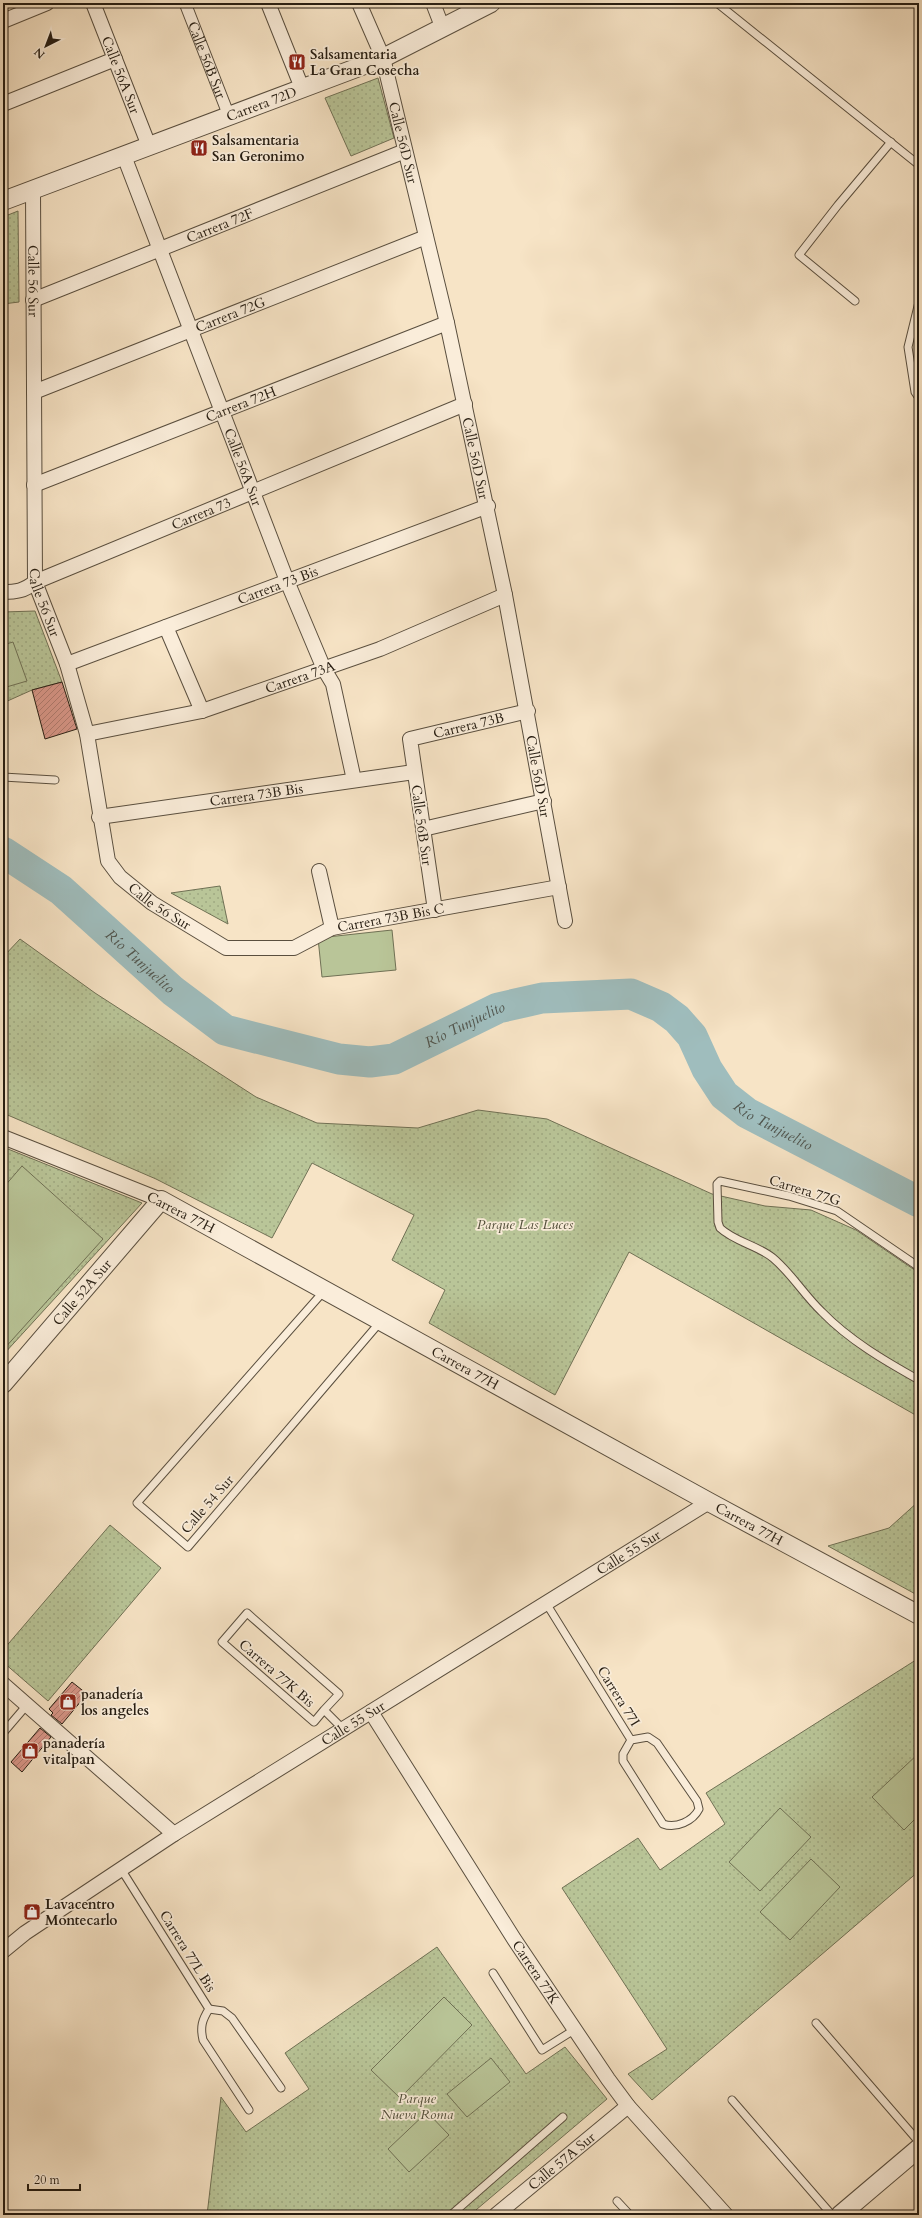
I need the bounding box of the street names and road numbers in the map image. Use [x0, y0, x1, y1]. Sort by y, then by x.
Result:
street label: Calle 56B Sur [183, 19, 231, 102]
street label: Calle 56A Sur [97, 33, 145, 117]
street label: Carrera 72D [224, 82, 299, 126]
street label: Calle 56D Sur [384, 100, 422, 186]
street label: Carrera 72F [183, 204, 256, 248]
street label: Calle 56 Sur [23, 245, 43, 318]
street label: Carrera 72G [193, 292, 268, 337]
street label: Carrera 72H [203, 382, 279, 427]
street label: Calle 56D Sur [457, 416, 494, 502]
street label: Calle 56A Sur [219, 425, 267, 510]
street label: Carrera 73 [169, 493, 234, 535]
street label: Carrera 73 Bis [235, 562, 321, 609]
street label: Calle 56 Sur [25, 568, 65, 640]
street label: Carrera 73A [263, 656, 338, 698]
street label: Carrera 73B [431, 708, 506, 743]
street label: Calle 56D Sur [521, 734, 555, 820]
street label: Carrera 73B Bis [209, 779, 305, 811]
street label: Calle 56B Sur [406, 783, 437, 868]
street label: Calle 56 Sur [124, 879, 195, 935]
street label: Carrera 73B Bis C [336, 899, 446, 937]
street label: Carrera 77G [767, 1171, 843, 1210]
street label: Carrera 77H [143, 1187, 218, 1238]
street label: Calle 52A Sur [48, 1255, 117, 1330]
street label: Carrera 77H [428, 1342, 502, 1395]
street label: Calle 54 Sur [177, 1470, 239, 1538]
street label: Carrera 77H [712, 1498, 787, 1550]
street label: Calle 55 Sur [593, 1525, 665, 1580]
street label: Carrera 77K Bis [235, 1635, 319, 1712]
street label: Carrera 77I [593, 1663, 645, 1730]
street label: Calle 55 Sur [318, 1696, 390, 1750]
street label: Carrera 77L Bis [155, 1907, 220, 1996]
street label: Carrera 77K [507, 1937, 564, 2008]
street label: Calle 57A Sur [524, 2127, 600, 2195]

